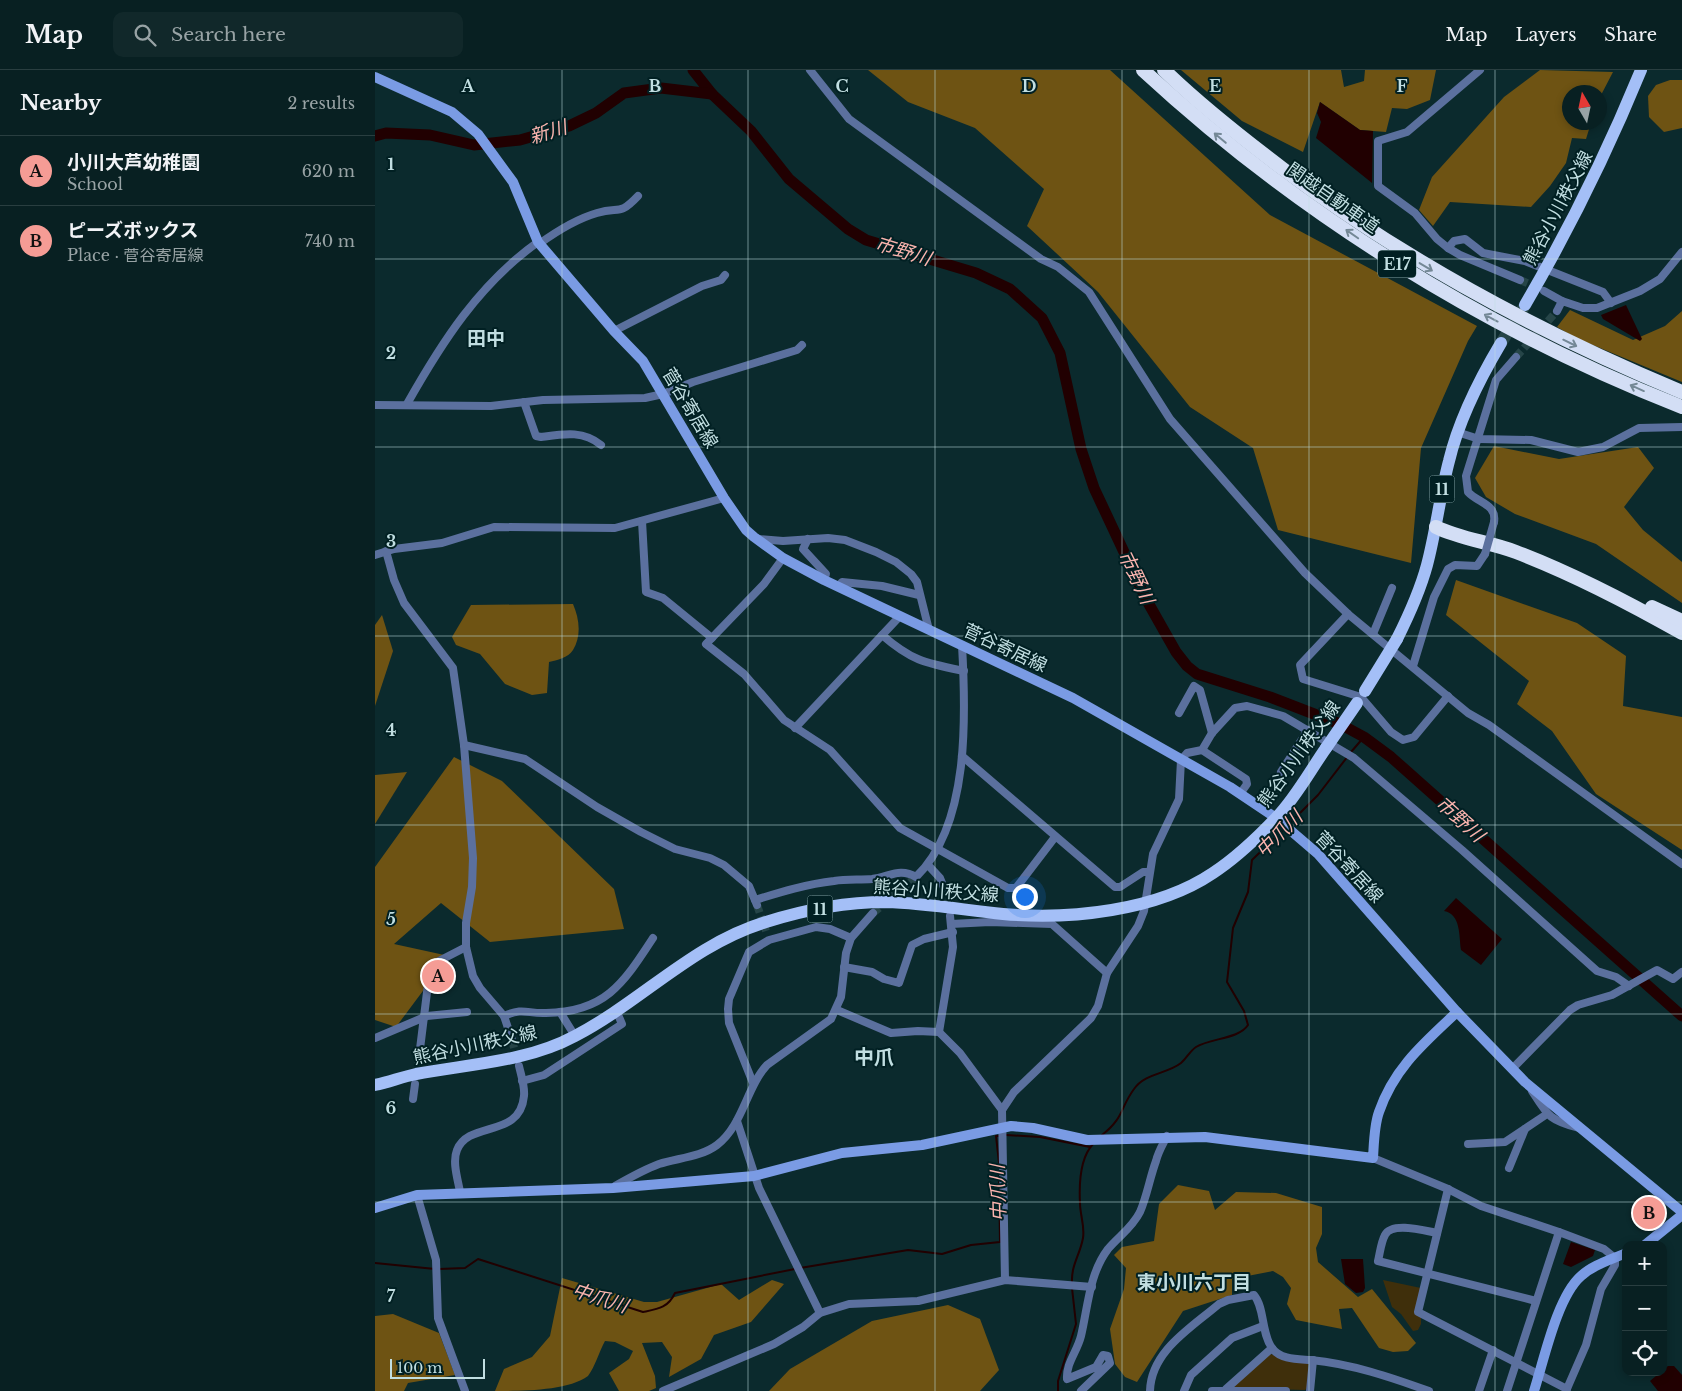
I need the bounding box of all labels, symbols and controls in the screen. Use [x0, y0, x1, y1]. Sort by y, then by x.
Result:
search box [113, 12, 463, 57]
text: Map [25, 20, 83, 49]
icon: search [131, 21, 159, 49]
text: Search here [171, 23, 286, 46]
text: Map [1446, 24, 1487, 46]
text: Layers [1515, 24, 1576, 46]
text: Share [1604, 24, 1657, 46]
text: A [461, 76, 476, 96]
text: B [649, 76, 662, 96]
text: C [835, 76, 849, 96]
text: D [1022, 76, 1036, 96]
text: E [1209, 76, 1221, 96]
text: F [1396, 76, 1408, 96]
north arrow [1562, 85, 1607, 130]
text: Nearby [20, 90, 101, 116]
text: 2 results [287, 93, 355, 113]
water label: 新川 [526, 115, 571, 149]
one-way arrow [1214, 133, 1227, 144]
street label: 熊谷小川秩父線 [1519, 147, 1597, 269]
text: 小川大芦幼稚園 [67, 151, 200, 174]
text: 1 [388, 154, 395, 174]
street label: 関越自動車道 [1282, 158, 1384, 238]
text: A [30, 161, 42, 181]
text: 620 m [302, 161, 355, 181]
text: School [67, 174, 123, 194]
text: ピーズボックス [67, 219, 198, 242]
one-way arrow [1345, 229, 1359, 239]
text: B [30, 231, 42, 251]
text: 740 m [305, 231, 355, 251]
water label: 市野川 [872, 232, 936, 271]
text: Place · 菅谷寄居線 [67, 245, 204, 265]
road number: E17 [1378, 250, 1416, 278]
one-way arrow [1419, 262, 1433, 272]
one-way arrow [1483, 313, 1498, 323]
district label: 田中 [467, 327, 505, 350]
one-way arrow [1562, 339, 1577, 349]
text: 2 [386, 343, 396, 363]
street label: 菅谷寄居線 [657, 364, 723, 452]
one-way arrow [1630, 383, 1645, 393]
road number: 11 [1429, 476, 1455, 502]
text: 3 [386, 531, 396, 551]
water label: 市野川 [1113, 546, 1160, 609]
street label: 菅谷寄居線 [960, 619, 1050, 677]
street label: 熊谷小川秩父線 [1253, 697, 1345, 811]
text: 4 [386, 720, 396, 740]
water label: 市野川 [1431, 791, 1490, 848]
water label: 中爪川 [1251, 804, 1309, 862]
street label: 菅谷寄居線 [1310, 827, 1388, 907]
street label: 熊谷小川秩父線 [872, 876, 1000, 906]
your location [1012, 884, 1038, 910]
road number: 11 [807, 896, 833, 922]
text: 5 [386, 909, 396, 929]
pin: A [422, 957, 454, 995]
street label: 熊谷小川秩父線 [411, 1021, 539, 1069]
district label: 中爪 [854, 1045, 894, 1069]
text: 6 [386, 1098, 397, 1118]
water label: 中爪川 [985, 1162, 1010, 1222]
pin: B [1633, 1194, 1665, 1232]
map controls [1622, 1241, 1667, 1376]
button: + [1622, 1241, 1667, 1286]
district label: 東小川六丁目 [1137, 1271, 1251, 1294]
water label: 中爪川 [569, 1278, 633, 1318]
text: 7 [387, 1286, 396, 1306]
button: − [1622, 1286, 1667, 1331]
button: locate [1622, 1331, 1667, 1376]
scale bar [390, 1356, 485, 1379]
text: 100 m [397, 1359, 442, 1377]

